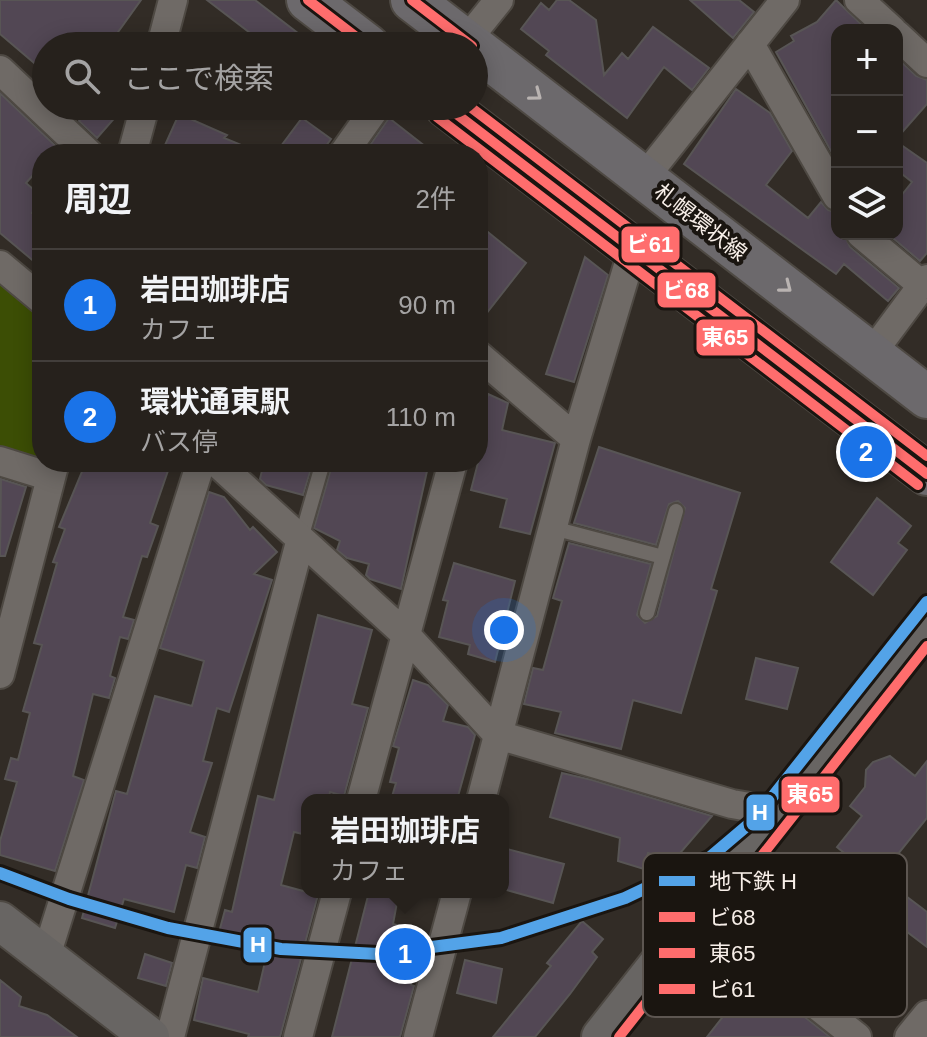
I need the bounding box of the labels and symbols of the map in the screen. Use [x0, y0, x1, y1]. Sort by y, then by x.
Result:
one-way arrow [527, 85, 542, 99]
street label: 札幌環状線 [650, 179, 752, 266]
line badge: ビ61 [620, 225, 681, 264]
text: ビ61 [627, 232, 673, 257]
line badge: ビ68 [656, 271, 717, 309]
text: ビ68 [663, 278, 709, 303]
one-way arrow [778, 278, 792, 292]
line badge: 東65 [695, 318, 756, 357]
text: 東65 [702, 325, 748, 350]
pin: 2 [840, 422, 892, 482]
your location [484, 610, 524, 650]
line badge: 東65 [780, 775, 841, 814]
text: 東65 [787, 782, 833, 807]
line badge: H [745, 793, 776, 832]
text: H [752, 800, 768, 825]
legend [643, 853, 907, 1017]
text: 地下鉄 H [709, 869, 797, 894]
text: ビ68 [709, 905, 755, 930]
pin: 1 [379, 924, 431, 984]
line badge: H [242, 926, 273, 964]
text: H [250, 932, 266, 957]
text: 東65 [709, 941, 755, 966]
text: ビ61 [709, 977, 755, 1002]

